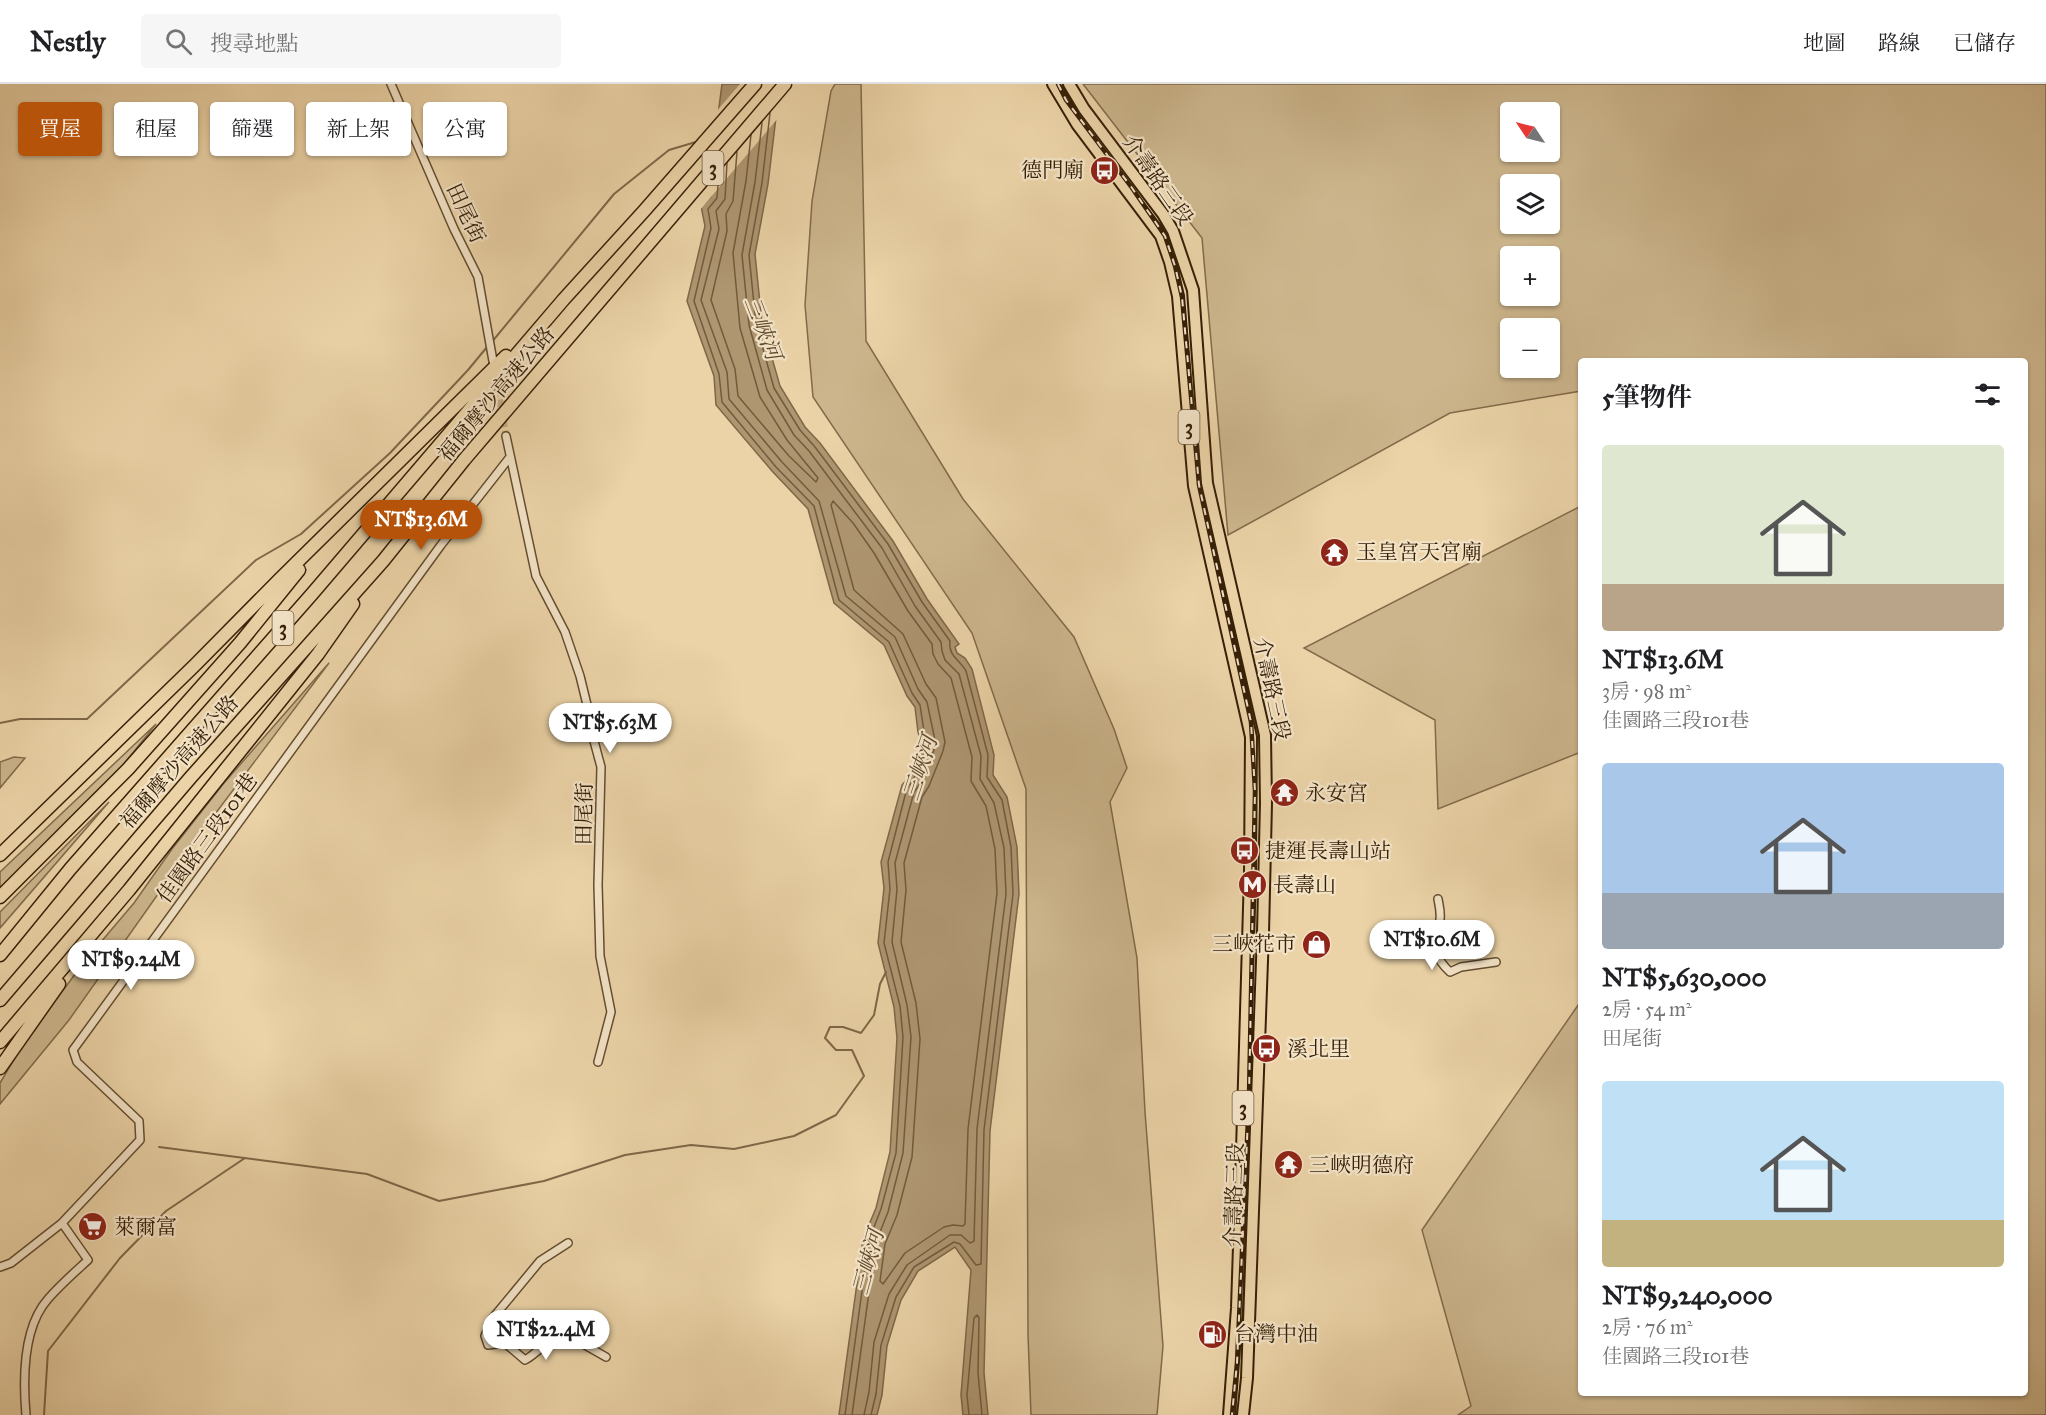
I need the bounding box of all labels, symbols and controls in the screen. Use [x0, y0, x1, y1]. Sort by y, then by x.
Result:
search box [141, 14, 561, 68]
text: Nestly [30, 24, 105, 59]
icon: search [162, 25, 195, 58]
text: 搜尋地點 [210, 30, 298, 57]
text: 地圖 [1803, 30, 1845, 56]
text: 路線 [1878, 30, 1920, 56]
text: 已儲存 [1953, 30, 2016, 56]
chip: 買屋 [18, 102, 102, 156]
chip: 租屋 [114, 102, 198, 156]
chip: 篩選 [210, 102, 294, 156]
chip: 新上架 [306, 102, 411, 156]
chip: 公寓 [423, 102, 507, 156]
north arrow [1500, 102, 1560, 162]
map controls [1500, 102, 1560, 378]
street label: 介壽路三段 [1117, 130, 1199, 230]
road number: 3 [702, 151, 724, 185]
bus stop icon: 德門廟 [1089, 154, 1121, 186]
place label: 德門廟 [1021, 157, 1084, 183]
button: layers [1500, 174, 1560, 234]
street label: 田尾街 [441, 179, 491, 247]
button: + [1500, 246, 1560, 306]
water label: 三峽河 [739, 292, 789, 367]
button: − [1500, 318, 1560, 378]
street label: 福爾摩沙高速公路 [432, 321, 560, 467]
icon: filters [1971, 378, 2004, 411]
text: 5筆物件 [1602, 381, 1692, 413]
road number: 3 [1178, 410, 1200, 444]
icon: home [1749, 484, 1857, 592]
pin: NT$13.6M [359, 500, 483, 551]
text: NT$13.6M [374, 507, 468, 531]
temple icon: 玉皇宮天宮廟 [1319, 536, 1351, 568]
place label: 玉皇宮天宮廟 [1356, 539, 1482, 565]
road number: 3 [272, 611, 294, 645]
street label: 介壽路三段 [1248, 635, 1296, 743]
text: NT$13.6M [1602, 643, 1724, 675]
text: 3房 · 98 m² [1602, 679, 1691, 703]
street label: 福爾摩沙高速公路 [114, 690, 244, 834]
pin: NT$5.63M [548, 703, 672, 754]
text: 佳園路三段101巷 [1602, 708, 1749, 732]
text: NT$5.63M [563, 710, 657, 734]
water label: 三峽河 [897, 729, 944, 804]
street label: 佳園路三段101巷 [151, 768, 263, 908]
temple icon: 永安宮 [1268, 777, 1300, 809]
place label: 永安宮 [1305, 780, 1368, 806]
street label: 田尾街 [570, 782, 598, 846]
icon: home [1749, 802, 1857, 910]
bus stop icon: 捷運長壽山站 [1228, 835, 1260, 867]
place label: 捷運長壽山站 [1265, 838, 1391, 864]
metro station icon: 長壽山 [1236, 869, 1268, 901]
place label: 長壽山 [1273, 872, 1336, 898]
pin: NT$10.6M [1370, 920, 1494, 971]
text: NT$10.6M [1383, 927, 1481, 951]
shop icon: 三峽花市 [1301, 928, 1333, 960]
place label: 三峽花市 [1212, 931, 1296, 957]
pin: NT$9.24M [69, 940, 193, 991]
text: NT$9.24M [81, 947, 181, 971]
text: NT$5,630,000 [1602, 961, 1767, 993]
text: 2房 · 54 m² [1602, 997, 1692, 1021]
text: 田尾街 [1602, 1026, 1662, 1050]
bus stop icon: 溪北里 [1250, 1033, 1282, 1065]
place label: 溪北里 [1287, 1036, 1350, 1062]
road number: 3 [1232, 1091, 1254, 1125]
icon: home [1749, 1120, 1857, 1228]
street label: 介壽路三段 [1219, 1142, 1249, 1248]
temple icon: 三峽明德府 [1272, 1149, 1304, 1181]
place label: 三峽明德府 [1309, 1152, 1414, 1178]
supermarket icon: 萊爾富 [77, 1211, 109, 1243]
place label: 萊爾富 [114, 1214, 177, 1240]
water label: 三峽河 [846, 1223, 891, 1297]
text: NT$9,240,000 [1602, 1279, 1773, 1311]
pin: NT$22.4M [484, 1310, 608, 1361]
text: 2房 · 76 m² [1602, 1315, 1693, 1339]
text: NT$22.4M [497, 1317, 595, 1341]
fuel station icon: 台灣中油 [1197, 1318, 1229, 1350]
place label: 台灣中油 [1234, 1321, 1318, 1347]
text: 佳園路三段101巷 [1602, 1344, 1749, 1368]

